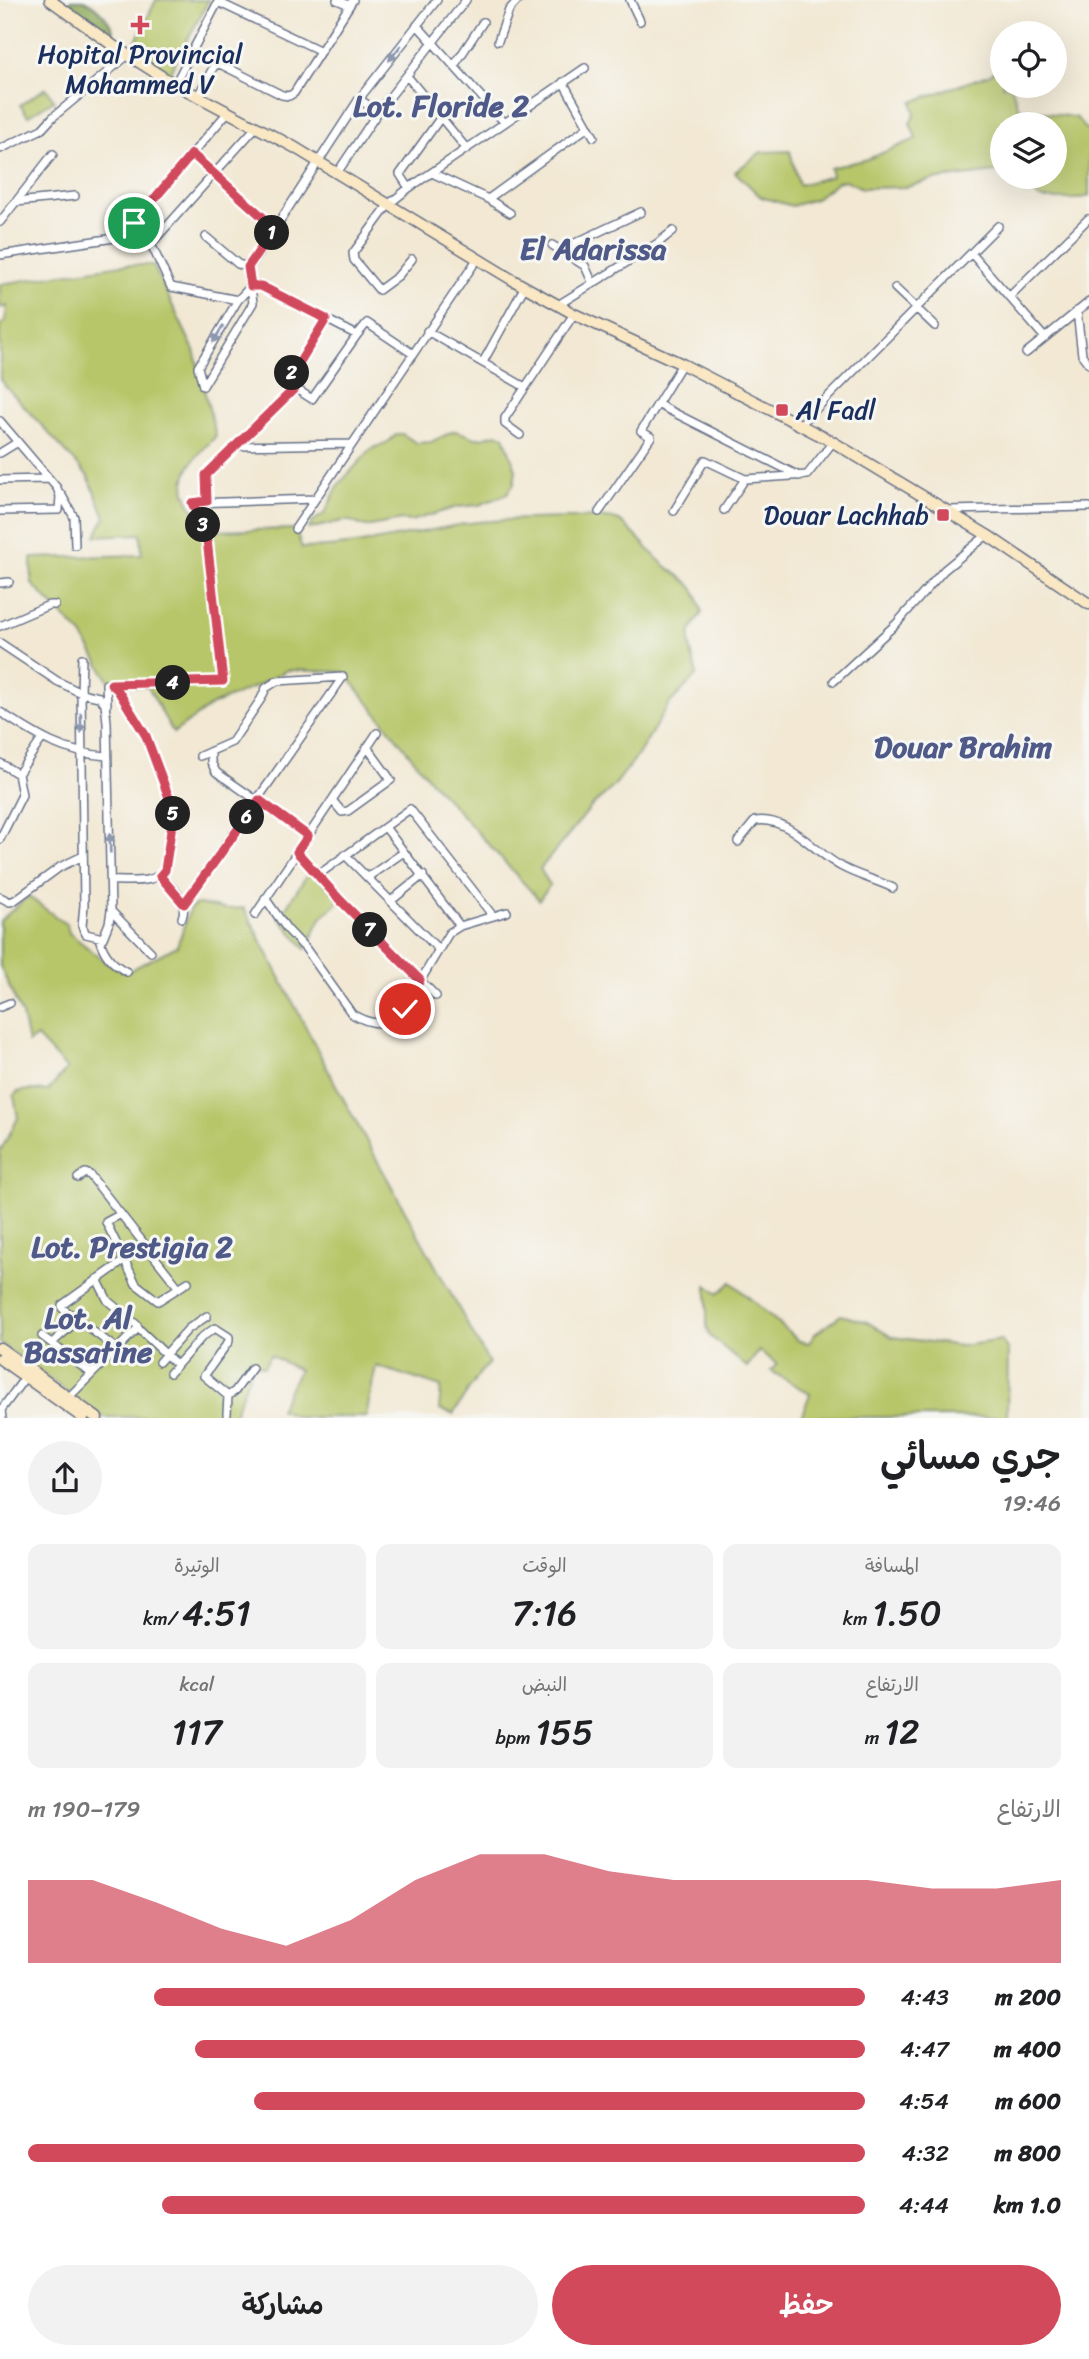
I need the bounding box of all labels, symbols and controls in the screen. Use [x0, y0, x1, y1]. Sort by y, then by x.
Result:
marker: Hopital Provincial Mohammed V [130, 15, 150, 35]
map controls [990, 21, 1067, 189]
button: locate [990, 21, 1067, 98]
place label: Hopital Provincial Mohammed V [38, 31, 243, 107]
one-way arrow [387, 44, 402, 62]
district label: Lot. Floride 2 [353, 79, 530, 133]
button: layers [990, 112, 1067, 189]
pin [104, 193, 164, 253]
icon: arrive [115, 204, 153, 242]
pin: 1 [254, 216, 290, 250]
text: 1 [267, 216, 276, 249]
district label: El Adarissa [520, 222, 667, 276]
one-way arrow [212, 324, 224, 344]
pin: 2 [274, 356, 310, 390]
text: 2 [286, 356, 297, 389]
place label: Al Fadl [795, 387, 876, 433]
marker: Al Fadl [774, 402, 790, 418]
place label: Douar Lachhab [764, 492, 929, 538]
marker: Douar Lachhab [935, 507, 951, 523]
pin: 3 [186, 508, 220, 542]
text: 3 [197, 508, 208, 541]
pin: 4 [156, 666, 190, 700]
text: 4 [167, 666, 178, 699]
one-way arrow [75, 713, 87, 735]
district label: Douar Brahim [874, 720, 1052, 774]
pin: 5 [156, 796, 190, 832]
text: 5 [167, 797, 178, 830]
pin: 6 [230, 800, 264, 834]
text: 6 [241, 800, 252, 833]
one-way arrow [105, 831, 116, 853]
pin: 7 [352, 912, 388, 948]
text: 7 [364, 913, 375, 946]
pin [375, 979, 435, 1039]
icon: check [386, 990, 424, 1028]
district label: Lot. Prestigia 2 [31, 1220, 234, 1274]
district label: Lot. Al Bassatine [24, 1291, 153, 1379]
text: جري مسائي [880, 1423, 1061, 1490]
button: share [28, 1441, 102, 1515]
text: 19:46 [1003, 1483, 1061, 1524]
text: الوتيرة [174, 1549, 220, 1582]
text: الوقت [522, 1549, 567, 1582]
text: المسافة [865, 1549, 919, 1582]
text: 4:51 [182, 1582, 251, 1644]
text: 7:16 [512, 1582, 577, 1644]
text: 1.50 [872, 1582, 942, 1644]
text: /km [143, 1602, 182, 1635]
text: km [843, 1602, 872, 1635]
text: kcal [180, 1668, 214, 1701]
text: النبض [522, 1668, 567, 1701]
text: الارتفاع [866, 1668, 919, 1701]
text: 117 [172, 1701, 222, 1763]
text: 155 [536, 1701, 593, 1763]
text: 12 [884, 1701, 920, 1763]
text: bpm [496, 1721, 536, 1754]
text: m [865, 1721, 884, 1754]
text: 179–190 m [28, 1789, 140, 1830]
text: الارتفاع [997, 1789, 1061, 1830]
text: 4:43 [901, 1977, 949, 2018]
text: 200 m [995, 1977, 1061, 2018]
text: 4:47 [900, 2029, 949, 2070]
text: 400 m [994, 2029, 1061, 2070]
text: 4:54 [899, 2081, 949, 2122]
text: 600 m [995, 2081, 1061, 2122]
text: 4:32 [902, 2133, 949, 2174]
text: 800 m [994, 2133, 1061, 2174]
text: 4:44 [899, 2185, 949, 2226]
text: 1.0 km [994, 2185, 1061, 2226]
button: مشاركة [28, 2265, 538, 2345]
button: حفظ [552, 2265, 1061, 2345]

